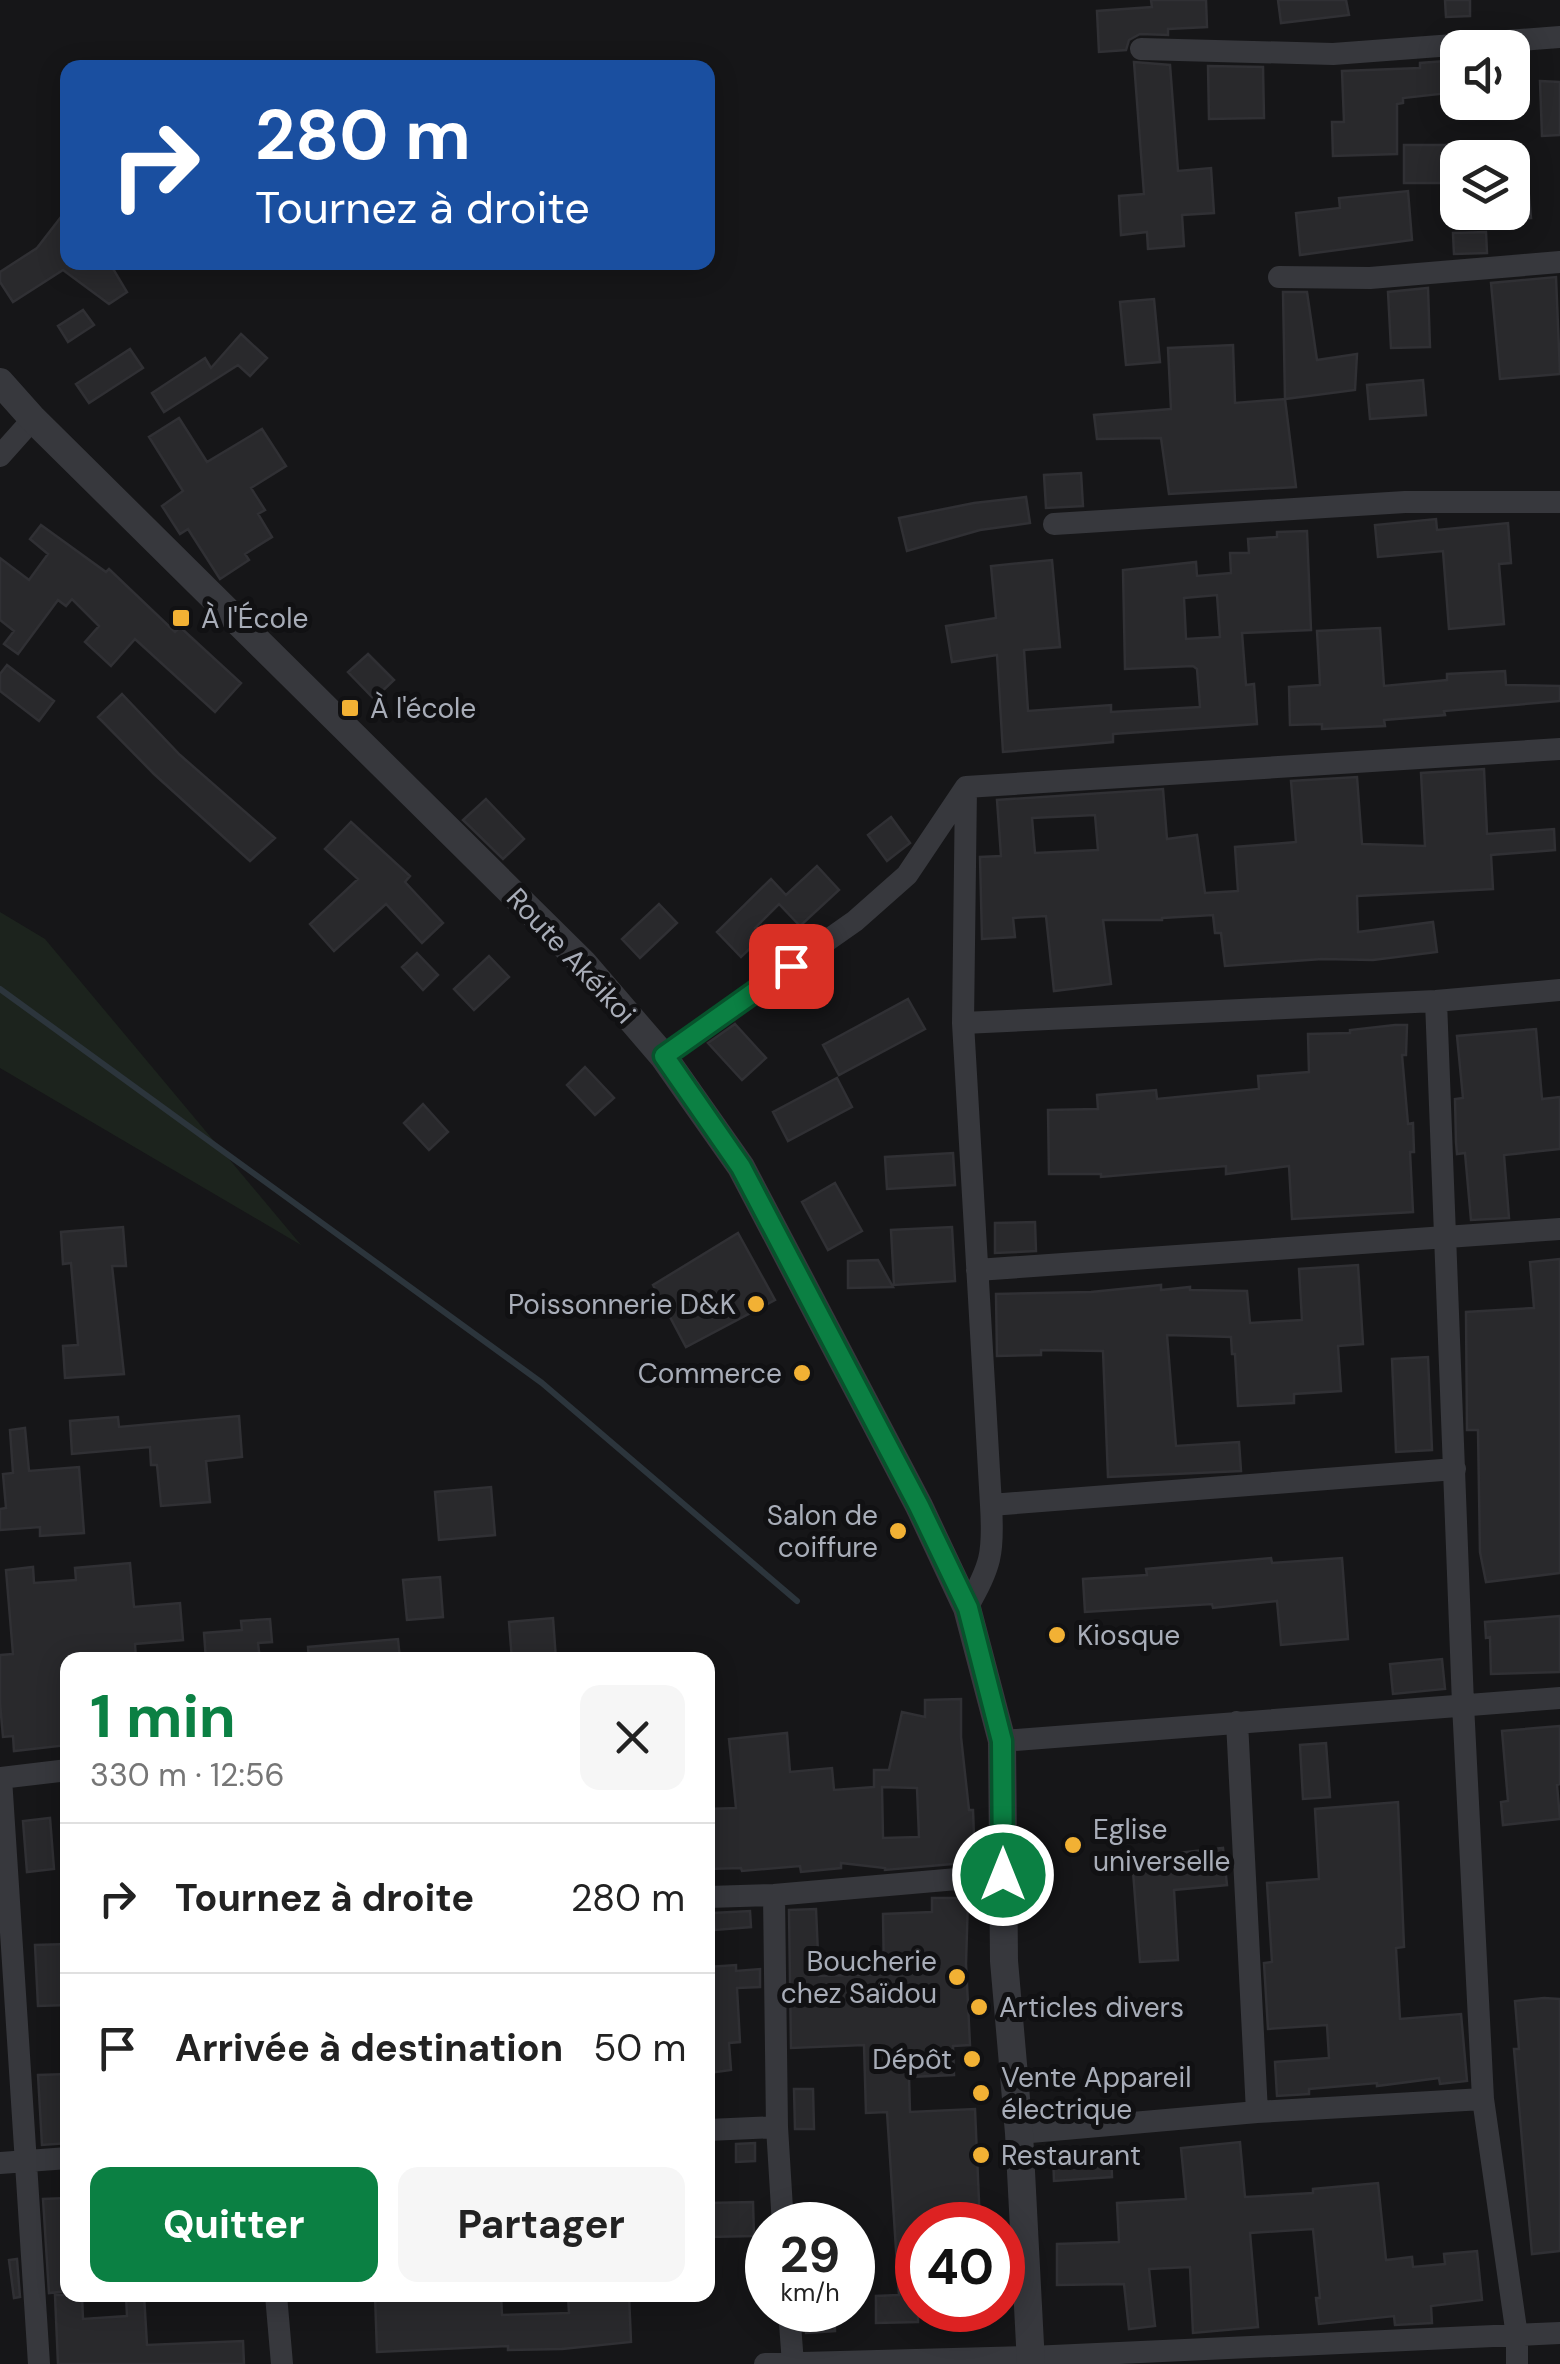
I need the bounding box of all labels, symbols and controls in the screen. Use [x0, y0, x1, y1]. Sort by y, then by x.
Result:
map controls [1440, 30, 1530, 230]
button: sound [1440, 30, 1530, 120]
text: 280 m [255, 90, 471, 181]
icon: right [90, 100, 220, 230]
button: layers [1440, 140, 1530, 230]
text: Tournez à droite [255, 178, 590, 237]
place label: À l'École [201, 600, 308, 637]
marker: À l'École [170, 607, 192, 629]
place label: À l'école [370, 690, 476, 727]
marker: À l'école [339, 697, 361, 719]
street label: Route Akéikoi [498, 880, 644, 1032]
pin [749, 924, 834, 1009]
icon: arrive [764, 939, 819, 994]
place label: Poissonnerie D&K [508, 1286, 736, 1323]
marker: Poissonnerie D&K [745, 1293, 767, 1315]
place label: Commerce [638, 1355, 782, 1392]
marker: Commerce [791, 1362, 813, 1384]
place label: Salon de coiffure [767, 1497, 878, 1566]
marker: Salon de coiffure [887, 1520, 909, 1542]
place label: Kiosque [1077, 1617, 1180, 1654]
marker: Kiosque [1046, 1624, 1068, 1646]
text: 1 min [90, 1677, 236, 1756]
button: close [580, 1685, 685, 1790]
text: 330 m · 12:56 [90, 1754, 285, 1796]
place label: Eglise universelle [1093, 1811, 1231, 1880]
position arrow [951, 1823, 1055, 1927]
marker: Eglise universelle [1062, 1834, 1084, 1856]
icon: right [90, 1871, 145, 1926]
text: Tournez à droite [175, 1873, 474, 1923]
text: 280 m [571, 1873, 685, 1923]
place label: Boucherie chez Saïdou [781, 1943, 937, 2012]
marker: Boucherie chez Saïdou [946, 1966, 968, 1988]
place label: Articles divers [999, 1989, 1184, 2026]
marker: Articles divers [968, 1996, 990, 2018]
icon: arrive [90, 2021, 145, 2076]
text: Arrivée à destination [175, 2023, 563, 2073]
text: 50 m [593, 2023, 686, 2073]
place label: Dépôt [872, 2041, 952, 2078]
marker: Dépôt [961, 2048, 983, 2070]
place label: Vente Appareil électrique [1001, 2059, 1191, 2128]
marker: Vente Appareil électrique [970, 2082, 992, 2104]
place label: Restaurant [1001, 2137, 1141, 2174]
marker: Restaurant [970, 2144, 992, 2166]
button: Quitter [90, 2167, 378, 2282]
button: Partager [398, 2167, 685, 2282]
speed limit sign: 40 [895, 2202, 1025, 2332]
text: 29 [780, 2222, 840, 2288]
text: km/h [780, 2276, 840, 2309]

